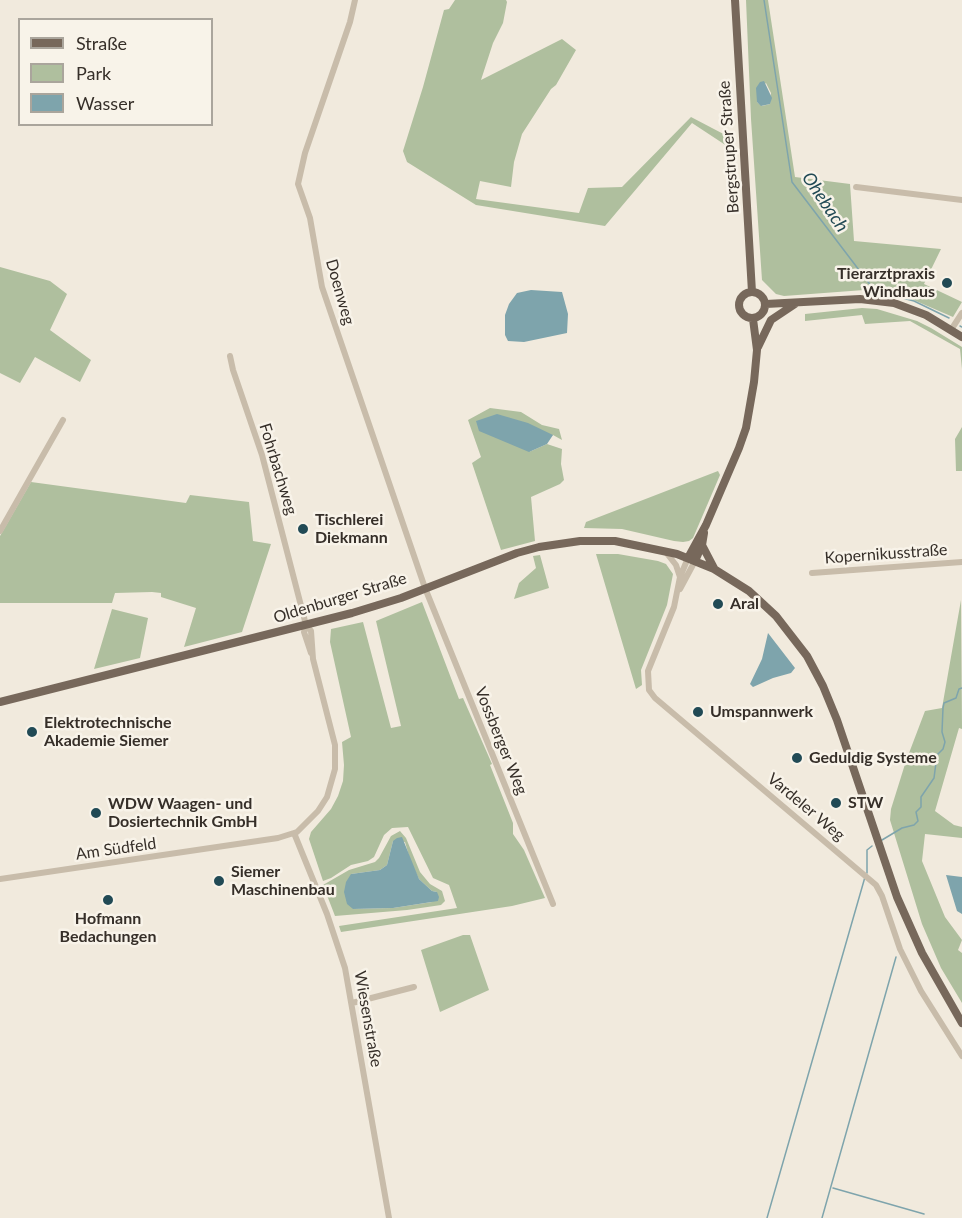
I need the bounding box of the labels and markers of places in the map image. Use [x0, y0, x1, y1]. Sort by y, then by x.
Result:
place label: Tierarztpraxis Windhaus [837, 264, 935, 302]
marker: Tierarztpraxis Windhaus [940, 276, 954, 290]
place label: Tischlerei Diekmann [315, 510, 388, 548]
marker: Tischlerei Diekmann [296, 522, 310, 536]
place label: Aral [730, 594, 759, 614]
marker: Aral [711, 597, 725, 611]
place label: Umspannwerk [710, 702, 813, 722]
marker: Umspannwerk [691, 705, 705, 719]
place label: Elektrotechnische Akademie Siemer [44, 713, 172, 751]
marker: Elektrotechnische Akademie Siemer [25, 725, 39, 739]
place label: Geduldig Systeme [809, 748, 937, 768]
marker: Geduldig Systeme [790, 751, 804, 765]
place label: STW [848, 793, 883, 813]
place label: WDW Waagen- und Dosiertechnik GmbH [108, 794, 258, 832]
marker: STW [829, 796, 843, 810]
marker: WDW Waagen- und Dosiertechnik GmbH [89, 806, 103, 820]
place label: Siemer Maschinenbau [231, 862, 335, 900]
marker: Siemer Maschinenbau [212, 874, 226, 888]
marker: Hofmann Bedachungen [101, 893, 115, 907]
place label: Hofmann Bedachungen [60, 909, 156, 947]

